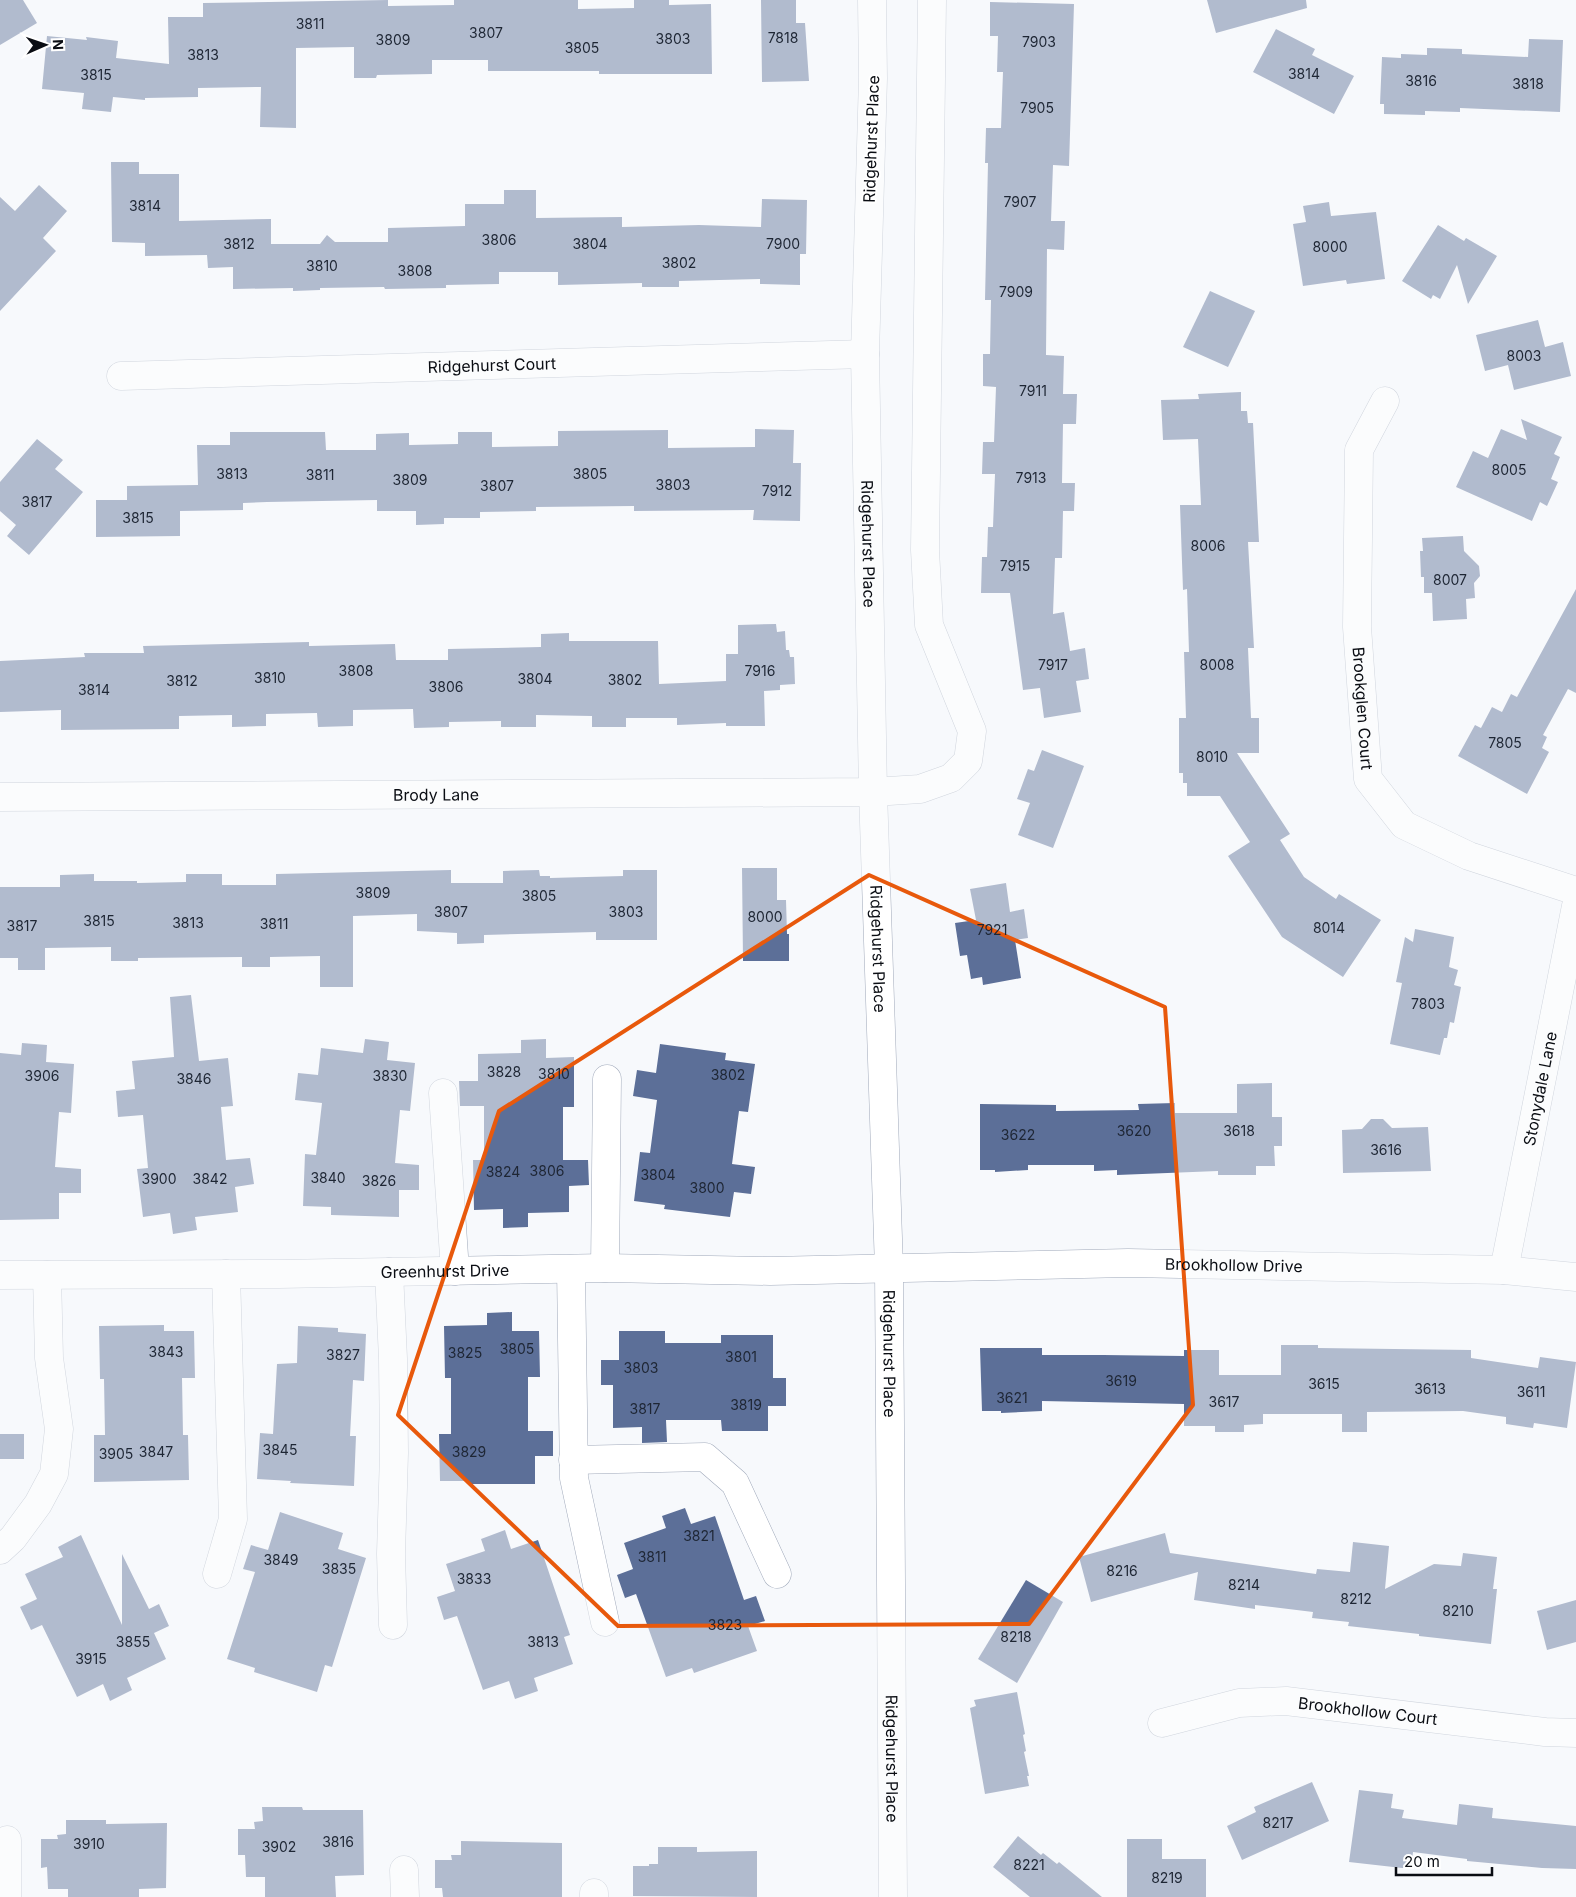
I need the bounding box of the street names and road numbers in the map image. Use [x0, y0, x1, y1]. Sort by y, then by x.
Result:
street label: Ridgehurst Place [859, 75, 883, 203]
street label: Ridgehurst Court [427, 353, 556, 377]
street label: Ridgehurst Place [857, 480, 880, 608]
street label: Brookglen Court [1348, 646, 1377, 770]
street label: Brody Lane [393, 784, 479, 805]
street label: Ridgehurst Place [866, 885, 890, 1013]
street label: Stonydale Lane [1519, 1030, 1561, 1147]
street label: Brookhollow Drive [1165, 1254, 1303, 1276]
street label: Greenhurst Drive [380, 1260, 509, 1282]
street label: Ridgehurst Place [879, 1290, 900, 1418]
street label: Brookhollow Court [1297, 1693, 1439, 1729]
street label: Ridgehurst Place [882, 1695, 903, 1822]

